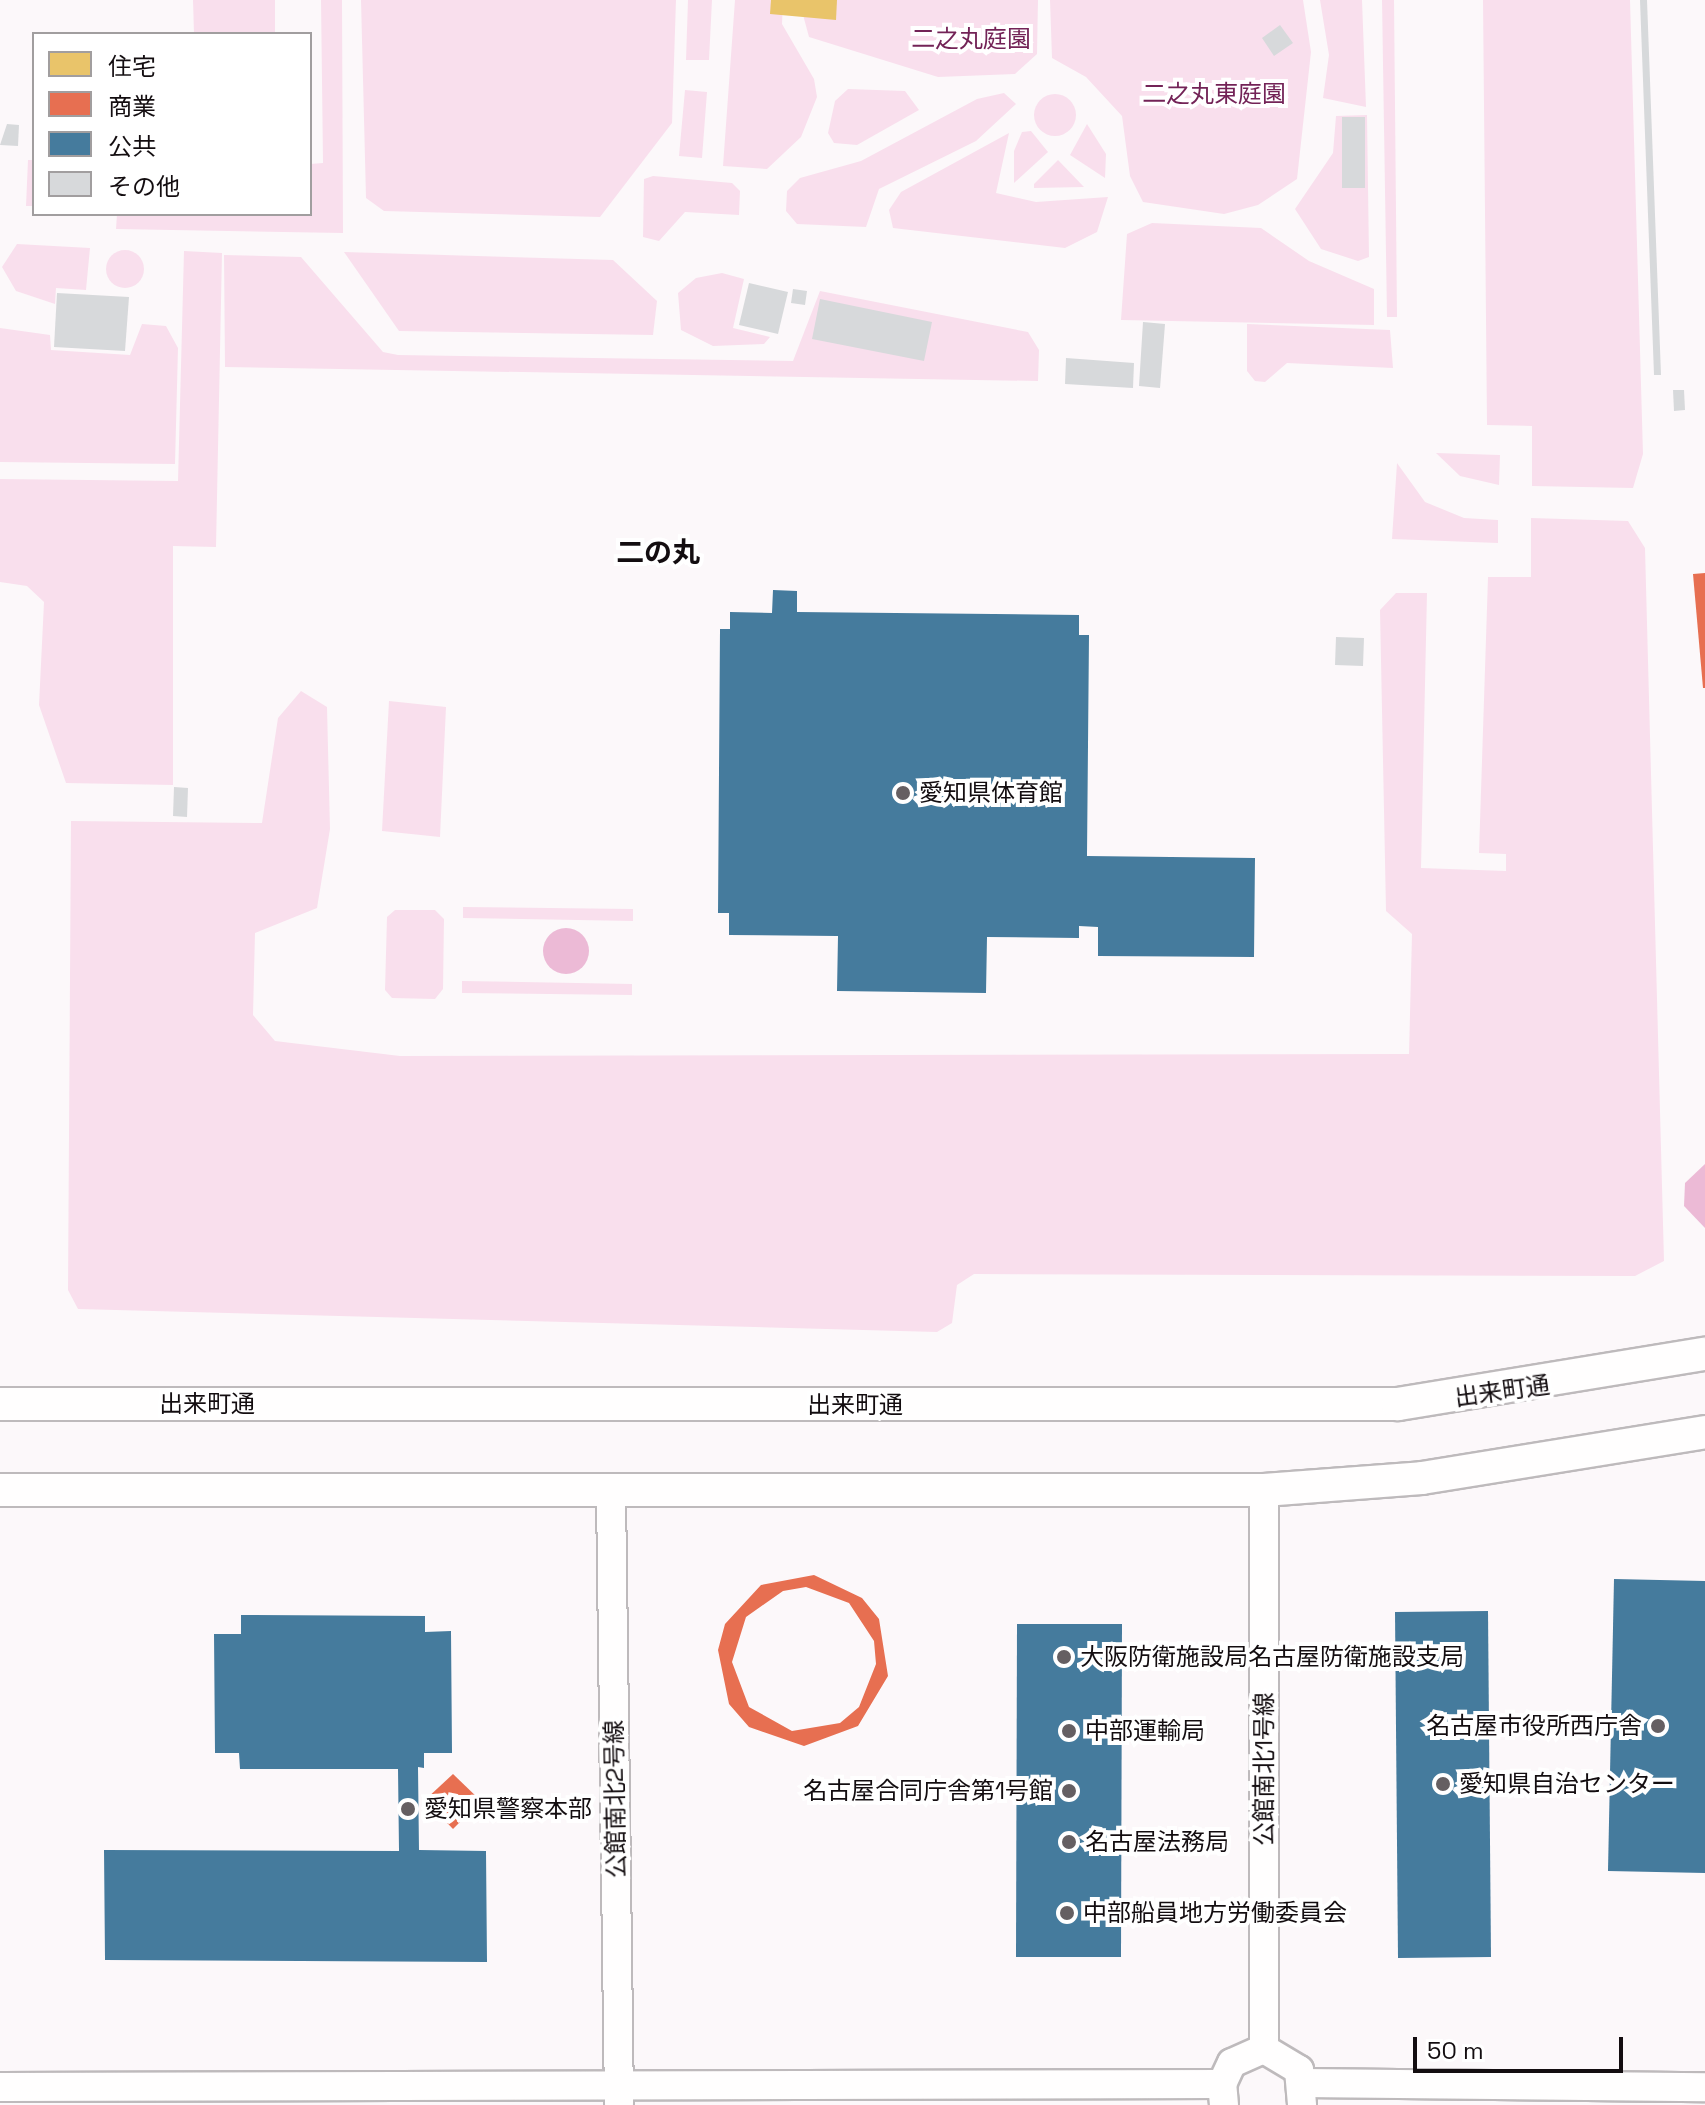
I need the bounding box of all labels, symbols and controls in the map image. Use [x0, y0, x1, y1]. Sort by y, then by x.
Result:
park label: 二之丸庭園 [911, 25, 1031, 53]
legend [32, 32, 312, 216]
text: 住宅 [108, 51, 156, 82]
park label: 二之丸東庭園 [1142, 80, 1286, 108]
text: 商業 [108, 91, 156, 122]
text: 公共 [108, 131, 156, 162]
text: その他 [108, 171, 180, 202]
district label: 二の丸 [616, 535, 700, 569]
place label: 愛知県体育館 [919, 779, 1063, 807]
marker: 愛知県体育館 [894, 784, 912, 802]
street label: 出来町通 [1452, 1370, 1552, 1412]
street label: 出来町通 [159, 1390, 255, 1418]
street label: 出来町通 [807, 1391, 903, 1419]
place label: 大阪防衛施設局名古屋防衛施設支局 [1080, 1643, 1464, 1671]
marker: 大阪防衛施設局名古屋防衛施設支局 [1055, 1648, 1073, 1666]
street label: 公館南北1号線 [1250, 1692, 1278, 1846]
place label: 名古屋市役所西庁舎 [1426, 1712, 1642, 1740]
place label: 中部運輸局 [1085, 1717, 1205, 1745]
marker: 名古屋市役所西庁舎 [1649, 1717, 1667, 1735]
street label: 公館南北2号線 [599, 1720, 631, 1878]
marker: 中部運輸局 [1060, 1722, 1078, 1740]
place label: 愛知県自治センター [1459, 1770, 1675, 1798]
marker: 愛知県自治センター [1434, 1775, 1452, 1793]
place label: 名古屋合同庁舎第1号館 [803, 1777, 1053, 1805]
marker: 名古屋合同庁舎第1号館 [1060, 1782, 1078, 1800]
place label: 愛知県警察本部 [424, 1795, 592, 1823]
marker: 愛知県警察本部 [399, 1800, 417, 1818]
place label: 名古屋法務局 [1085, 1828, 1229, 1856]
marker: 名古屋法務局 [1060, 1833, 1078, 1851]
place label: 中部船員地方労働委員会 [1083, 1899, 1347, 1927]
marker: 中部船員地方労働委員会 [1058, 1904, 1076, 1922]
scale bar [1417, 2021, 1627, 2071]
text: 50 m [1427, 2035, 1484, 2066]

